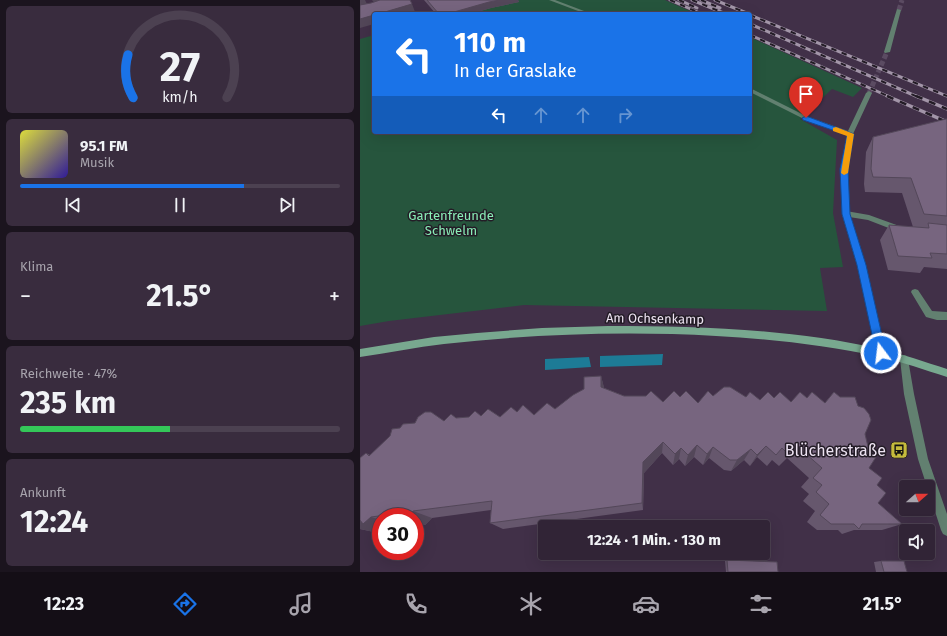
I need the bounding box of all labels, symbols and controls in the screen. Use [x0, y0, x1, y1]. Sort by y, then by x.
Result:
text: 110 m [454, 26, 526, 59]
icon: left [388, 28, 440, 80]
text: 27 [160, 41, 200, 91]
text: In der Graslake [454, 60, 576, 82]
pin [789, 77, 823, 118]
icon: arrive [795, 83, 817, 105]
text: km/h [162, 88, 198, 105]
icon: left [488, 104, 510, 126]
icon: ahead [530, 104, 552, 126]
icon: ahead [572, 104, 594, 126]
icon: right [614, 104, 636, 126]
text: 95.1 FM [80, 137, 128, 155]
text: Musik [80, 155, 114, 170]
icon: previous [62, 194, 84, 216]
icon: pause [169, 194, 191, 216]
icon: next [276, 194, 298, 216]
park label: Gartenfreunde Schwelm [408, 208, 494, 238]
text: Klima [20, 259, 53, 274]
text: 21.5° [146, 278, 214, 314]
text: − [20, 283, 31, 310]
text: + [329, 283, 340, 310]
street label: Am Ochsenkamp [606, 310, 704, 327]
position arrow [860, 332, 902, 374]
text: Reichweite · 47% [20, 366, 117, 381]
text: 235 km [20, 385, 116, 421]
bus stop icon: Blücherstraße [889, 440, 909, 460]
place label: Blücherstraße [785, 441, 886, 460]
north arrow [899, 480, 935, 516]
map controls [899, 480, 935, 560]
text: Ankunft [20, 485, 66, 500]
text: 12:24 [20, 504, 88, 540]
speed limit sign: 30 [372, 508, 424, 560]
button: sound [899, 524, 935, 560]
text: 12:24 · 1 Min. · 130 m [587, 531, 721, 549]
icon: directions [171, 590, 199, 618]
icon: music [287, 590, 315, 618]
icon: phone [402, 590, 430, 618]
icon: climate [517, 590, 545, 618]
icon: car [632, 590, 660, 618]
icon: filters [747, 590, 775, 618]
text: 12:23 [44, 593, 84, 615]
text: 21.5° [863, 593, 903, 615]

